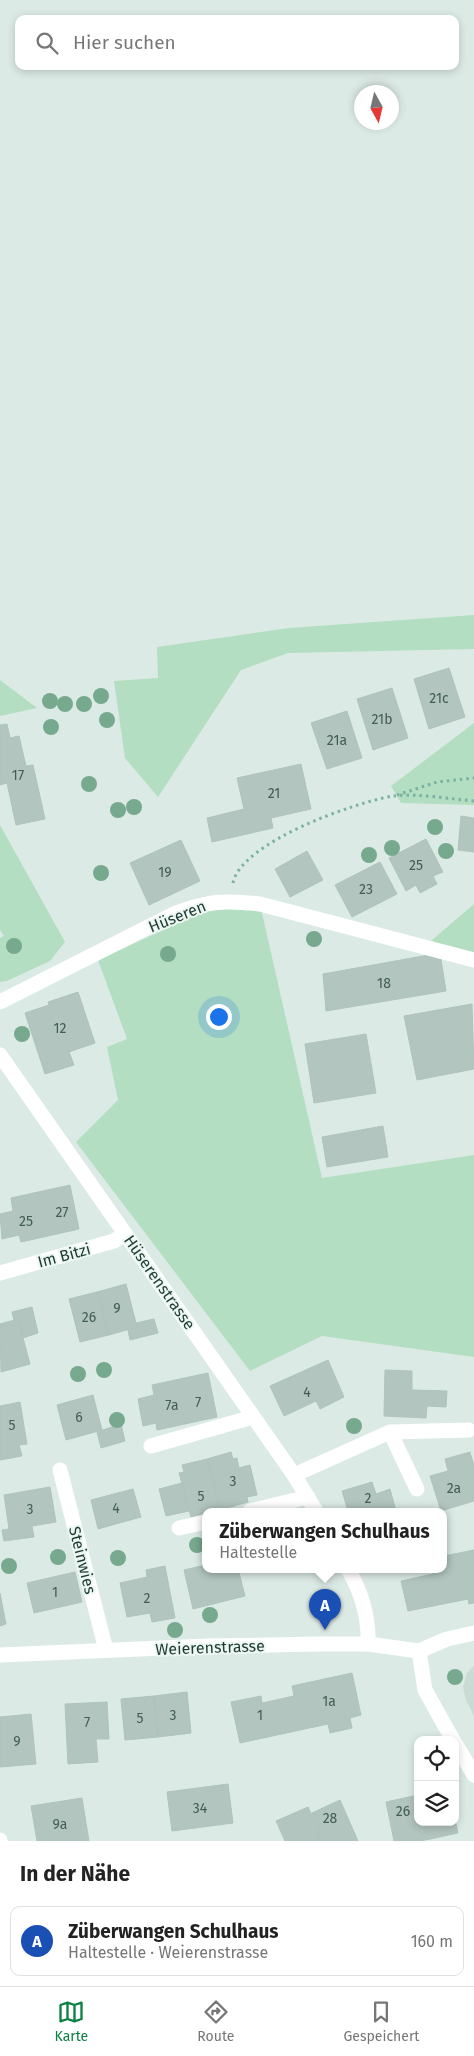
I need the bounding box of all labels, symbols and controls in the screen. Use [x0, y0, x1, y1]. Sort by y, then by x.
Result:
search box [15, 15, 459, 70]
icon: search [33, 29, 61, 57]
text: Hier suchen [73, 31, 176, 54]
north arrow [354, 85, 399, 130]
house number: 21c [429, 690, 449, 707]
house number: 21b [372, 711, 392, 728]
house number: 21a [327, 732, 347, 749]
house number: 17 [12, 767, 24, 784]
house number: 21 [268, 785, 280, 802]
house number: 25 [409, 857, 423, 874]
house number: 19 [158, 864, 172, 881]
house number: 23 [359, 881, 373, 898]
street label: Hüseren [146, 896, 209, 937]
house number: 18 [377, 975, 391, 992]
your location [206, 1004, 232, 1030]
house number: 12 [54, 1020, 67, 1037]
house number: 27 [55, 1204, 69, 1221]
house number: 25 [19, 1213, 33, 1230]
street label: Hüserenstrasse [120, 1231, 199, 1333]
street label: Im Bitzi [35, 1239, 93, 1272]
house number: 9 [113, 1300, 121, 1317]
house number: 26 [82, 1309, 96, 1326]
house number: 4 [303, 1384, 311, 1401]
house number: 7 [195, 1394, 201, 1411]
house number: 7a [165, 1397, 179, 1414]
house number: 6 [75, 1409, 83, 1426]
house number: 5 [8, 1417, 16, 1434]
house number: 3 [230, 1473, 237, 1490]
house number: 2a [447, 1480, 461, 1497]
house number: 5 [197, 1488, 205, 1505]
house number: 2 [365, 1490, 372, 1507]
house number: 4 [112, 1500, 120, 1517]
house number: 3 [27, 1501, 34, 1518]
popup [202, 1508, 447, 1573]
text: Züberwangen Schulhaus [219, 1520, 430, 1543]
street label: Steinwies [65, 1524, 100, 1596]
text: Haltestelle [219, 1543, 297, 1562]
house number: 1 [52, 1584, 58, 1601]
pin: A [309, 1589, 341, 1630]
house number: 2 [144, 1590, 151, 1607]
street label: Weierenstrasse [155, 1636, 265, 1659]
house number: 1a [322, 1693, 336, 1710]
house number: 3 [170, 1707, 177, 1724]
house number: 1 [257, 1707, 263, 1724]
house number: 5 [136, 1710, 144, 1727]
house number: 7 [84, 1714, 90, 1731]
house number: 9 [13, 1733, 21, 1750]
map controls [414, 1736, 459, 1826]
button: locate [414, 1736, 459, 1781]
button: layers [414, 1781, 459, 1826]
house number: 34 [193, 1800, 208, 1817]
house number: 26 [396, 1803, 410, 1820]
house number: 28 [323, 1810, 338, 1827]
house number: 9a [53, 1816, 67, 1833]
text: In der Nähe [20, 1861, 130, 1887]
text: Züberwangen Schulhaus [68, 1920, 279, 1943]
text: A [32, 1932, 42, 1951]
text: 160 m [411, 1932, 453, 1951]
text: Haltestelle · Weierenstrasse [68, 1943, 268, 1962]
tab: Karte [55, 1998, 88, 2045]
tab: Route [197, 1998, 234, 2045]
tab: Gespeichert [344, 1998, 419, 2045]

